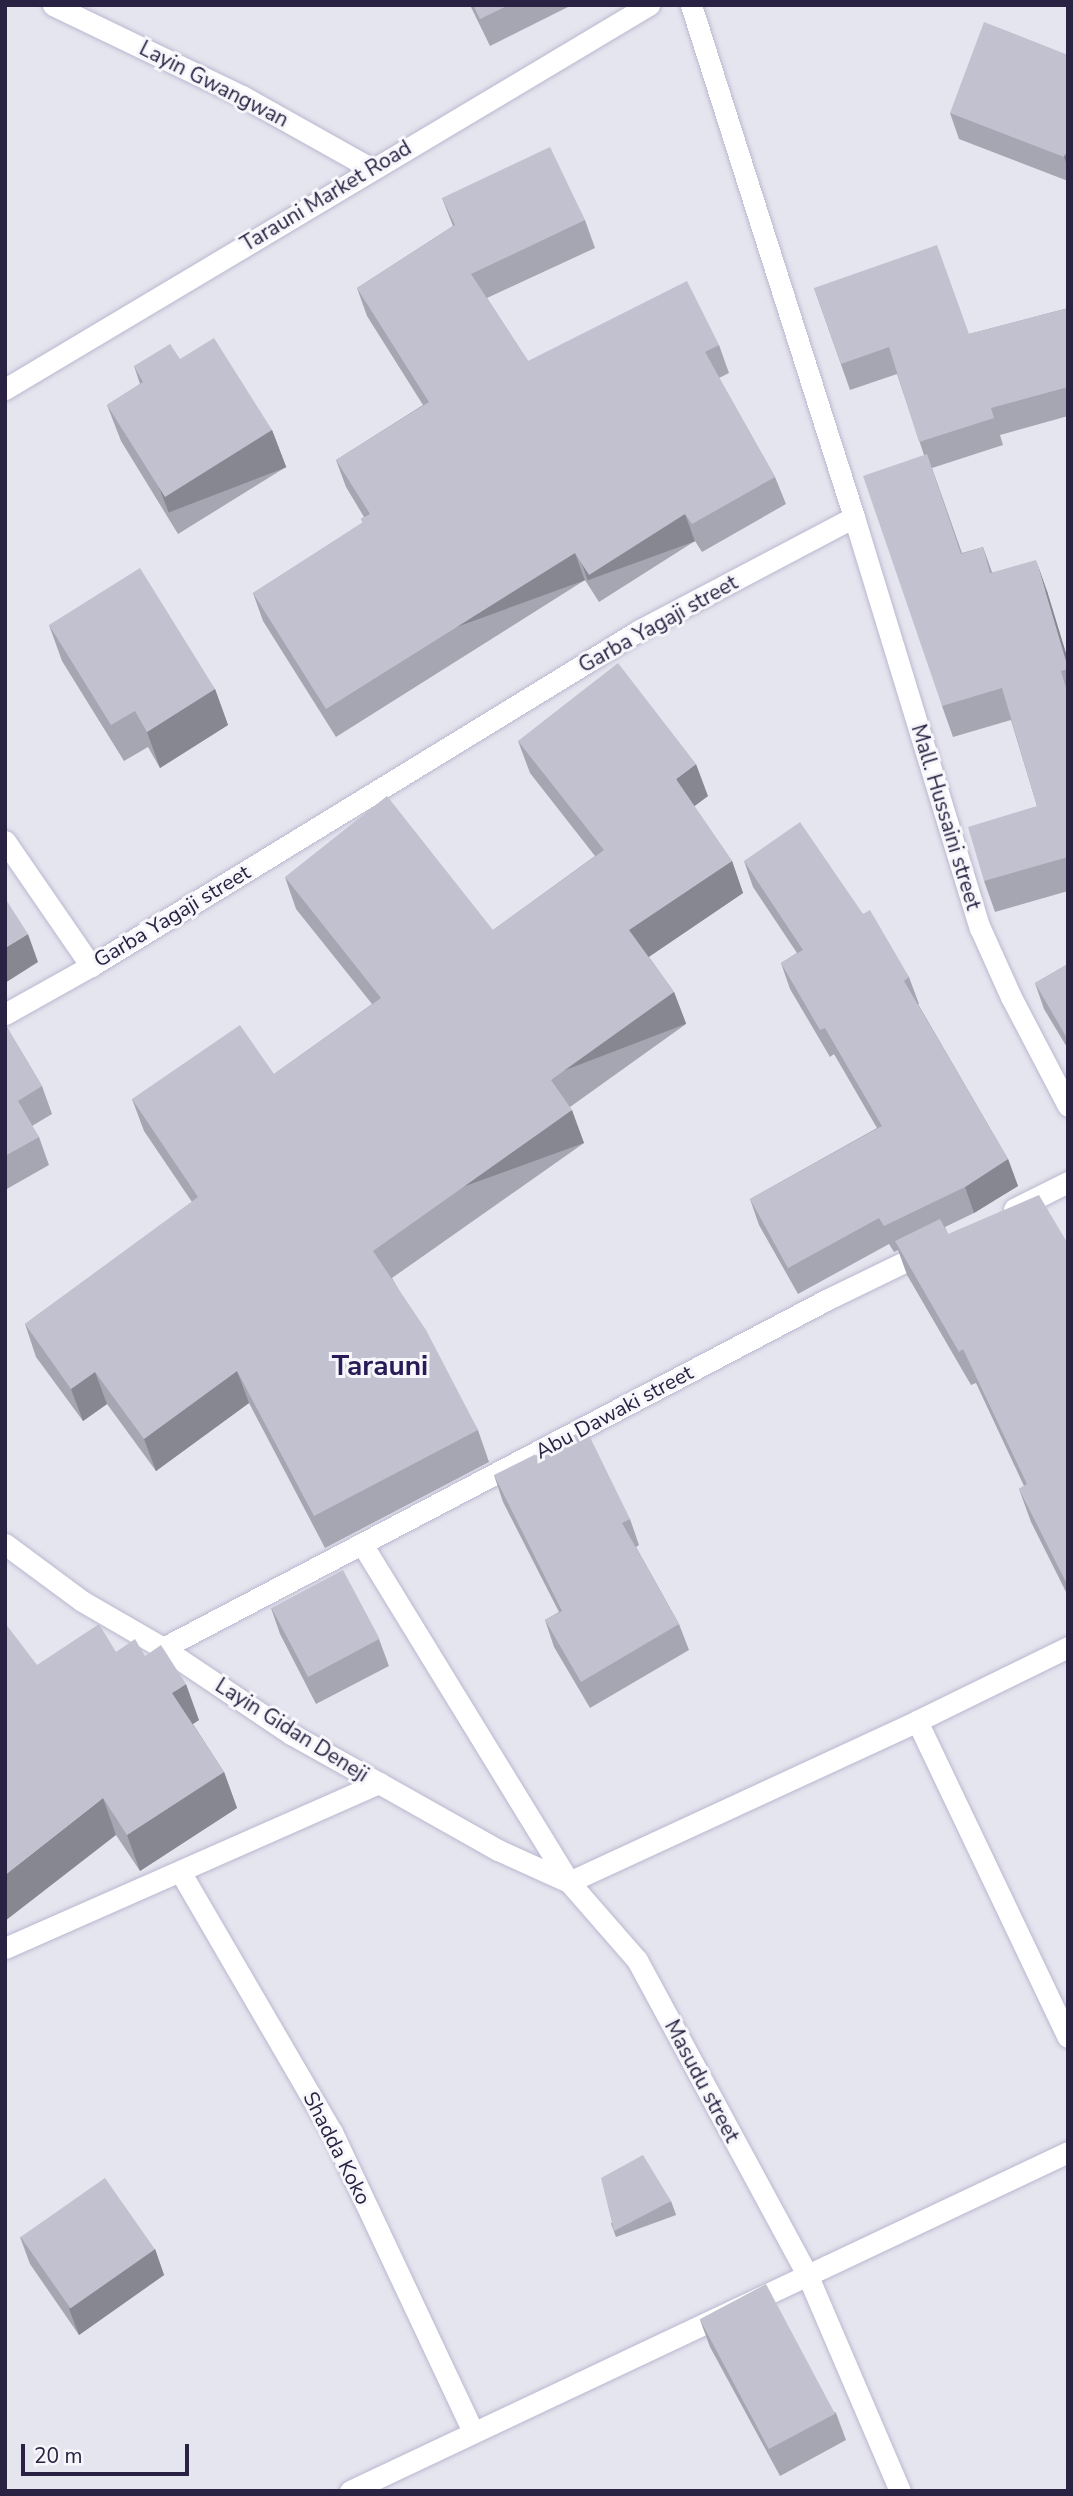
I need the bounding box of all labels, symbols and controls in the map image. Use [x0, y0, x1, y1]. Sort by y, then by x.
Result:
street label: Layin Gwangwan [135, 36, 293, 132]
street label: Tarauni Market Road [236, 135, 416, 257]
street label: Garba Yagaji street [574, 570, 742, 678]
street label: Mall. Hussaini street [906, 721, 986, 913]
street label: Garba Yagaji street [89, 859, 255, 973]
district label: Tarauni [332, 1349, 428, 1383]
street label: Abu Dawaki street [531, 1360, 697, 1464]
street label: Layin Gidan Deneji [211, 1673, 373, 1787]
street label: Masudu street [659, 2016, 745, 2146]
street label: Shadda Koko [298, 2087, 376, 2209]
scale bar [24, 2430, 192, 2474]
text: 20 m [34, 2442, 83, 2470]

